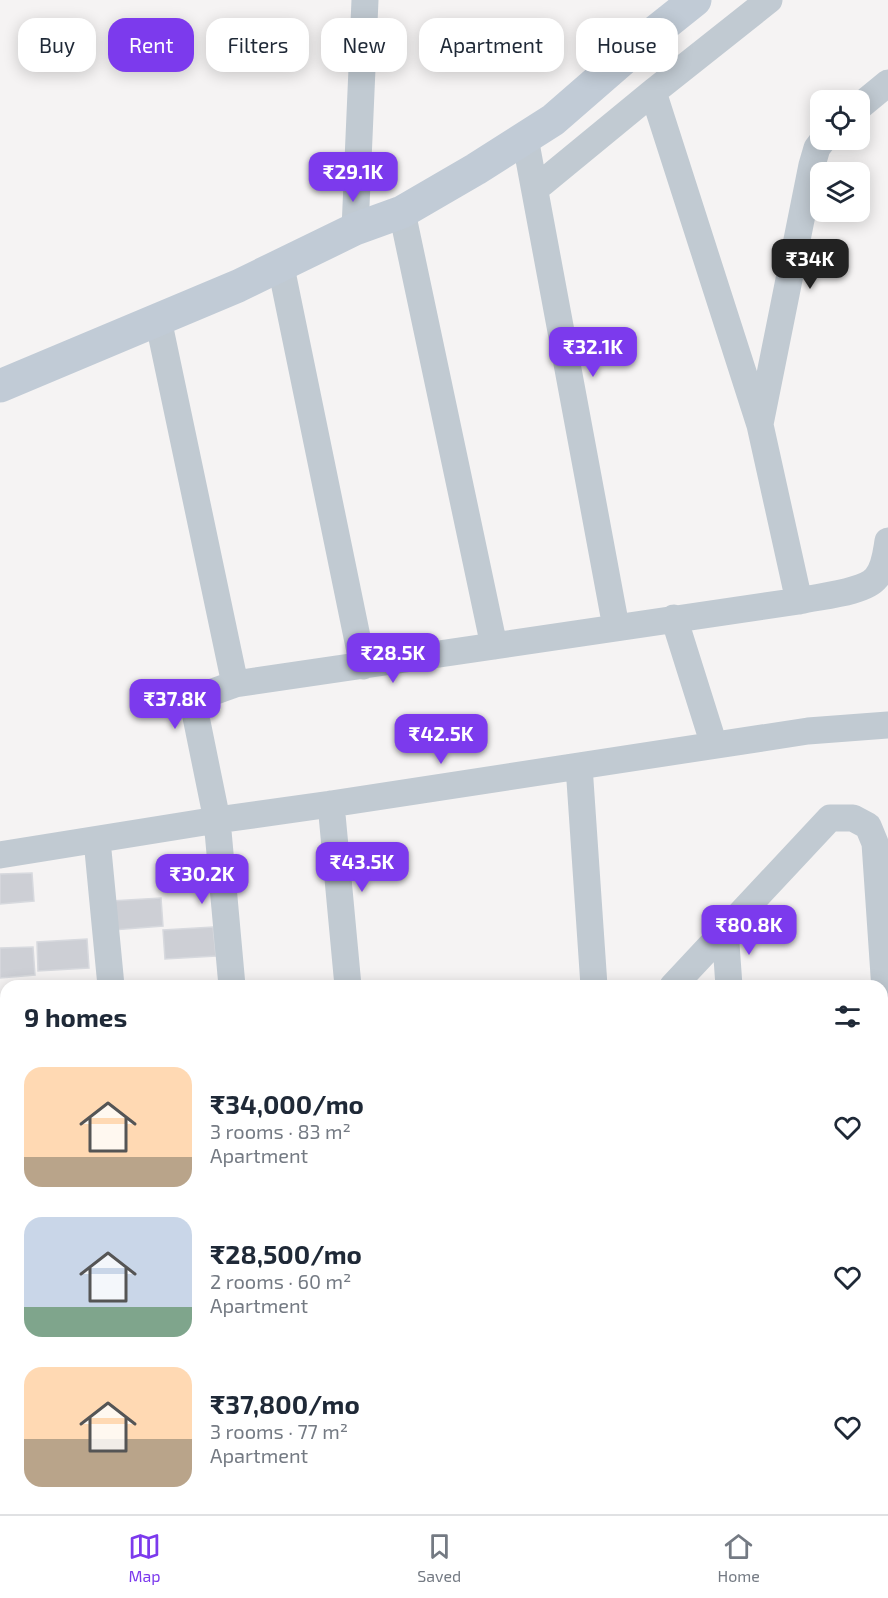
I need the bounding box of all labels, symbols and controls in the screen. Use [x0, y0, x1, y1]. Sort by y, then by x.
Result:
chip: Buy [18, 18, 96, 72]
chip: Rent [108, 18, 194, 72]
chip: Filters [206, 18, 309, 72]
chip: New [321, 18, 407, 72]
chip: Apartment [419, 18, 564, 72]
chip: House [576, 18, 678, 72]
map controls [810, 90, 870, 222]
button: locate [810, 90, 870, 150]
pin: ₹29.1K [304, 152, 402, 203]
text: ₹29.1K [323, 159, 383, 183]
button: layers [810, 162, 870, 222]
pin: ₹34K [774, 239, 846, 290]
text: ₹34K [786, 246, 834, 270]
pin: ₹32.1K [544, 327, 642, 378]
text: ₹32.1K [563, 334, 623, 358]
pin: ₹28.5K [344, 633, 442, 684]
text: ₹28.5K [361, 640, 425, 664]
pin: ₹37.8K [126, 679, 224, 730]
text: ₹37.8K [144, 686, 206, 710]
pin: ₹42.5K [392, 714, 490, 765]
text: ₹42.5K [409, 721, 473, 745]
pin: ₹43.5K [313, 842, 411, 893]
text: ₹43.5K [330, 849, 394, 873]
pin: ₹30.2K [153, 854, 251, 905]
text: ₹30.2K [170, 861, 234, 885]
pin: ₹80.8K [700, 905, 798, 956]
text: ₹80.8K [716, 912, 782, 936]
icon: filters [831, 1000, 864, 1033]
text: 9 homes [24, 1001, 127, 1032]
text: ₹34,000/mo [210, 1088, 364, 1119]
icon: home [72, 1091, 144, 1163]
icon: heart [831, 1111, 864, 1144]
text: 3 rooms · 83 m² [210, 1119, 351, 1143]
text: Apartment [210, 1143, 308, 1167]
text: ₹28,500/mo [210, 1238, 362, 1269]
icon: home [72, 1241, 144, 1313]
icon: heart [831, 1261, 864, 1294]
text: 2 rooms · 60 m² [210, 1269, 351, 1293]
text: Apartment [210, 1293, 308, 1317]
text: ₹37,800/mo [210, 1388, 360, 1419]
icon: home [72, 1391, 144, 1463]
icon: heart [831, 1411, 864, 1444]
text: 3 rooms · 77 m² [210, 1419, 348, 1443]
text: Apartment [210, 1443, 308, 1467]
tab: Map [128, 1530, 161, 1585]
tab: Saved [417, 1530, 461, 1585]
tab: Home [717, 1530, 760, 1585]

